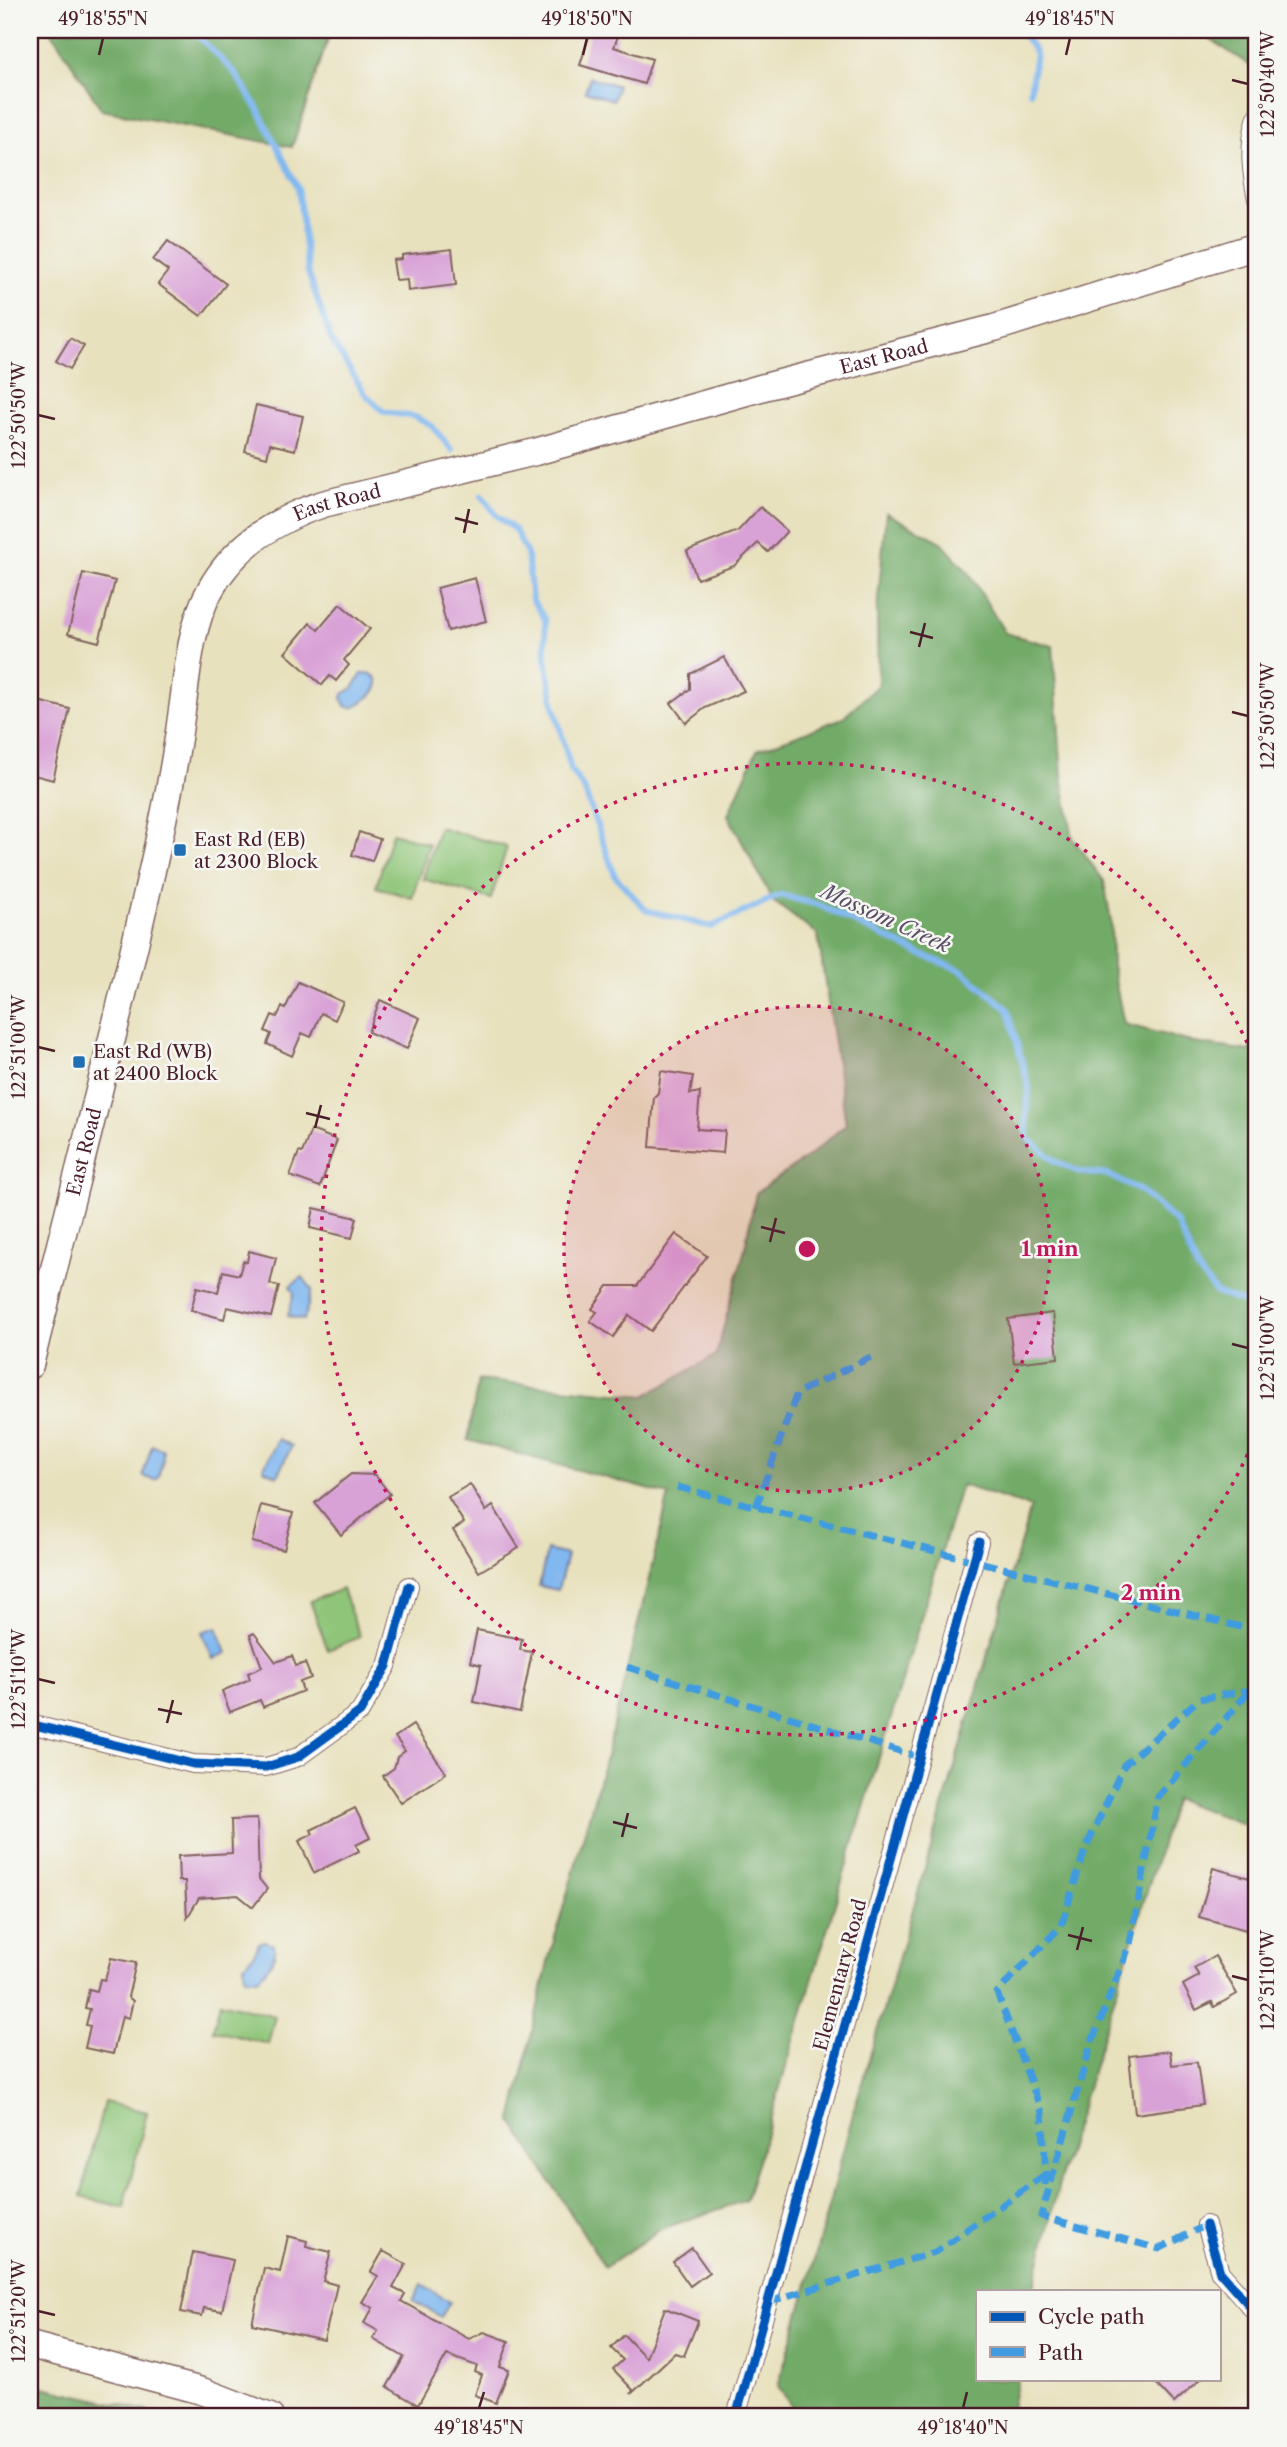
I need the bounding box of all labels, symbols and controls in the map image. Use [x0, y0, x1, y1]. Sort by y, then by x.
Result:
text: 49°18'55"N [58, 8, 148, 30]
text: 49°18'50"N [541, 8, 633, 30]
text: 49°18'45"N [1025, 8, 1115, 30]
text: 122°50'40"W [1257, 29, 1279, 137]
street label: East Road [837, 334, 931, 379]
text: 122°50'50"W [8, 360, 30, 468]
street label: East Road [289, 479, 383, 526]
text: 122°50'50"W [1257, 661, 1279, 769]
place label: East Rd (EB) at 2300 Block [194, 828, 319, 873]
marker: East Rd (EB) at 2300 Block [172, 842, 188, 858]
water label: Mossom Creek [815, 877, 955, 958]
text: 122°51'00"W [8, 993, 30, 1099]
place label: East Rd (WB) at 2400 Block [93, 1040, 218, 1085]
marker: East Rd (WB) at 2400 Block [71, 1054, 87, 1070]
street label: East Road [61, 1105, 106, 1198]
text: 1 min [1021, 1236, 1079, 1261]
centre of rings [795, 1237, 819, 1261]
text: 122°51'00"W [1257, 1294, 1279, 1400]
text: 2 min [1121, 1580, 1182, 1605]
text: 122°51'10"W [8, 1627, 30, 1729]
street label: Elementary Road [809, 1896, 871, 2054]
text: 122°51'10"W [1257, 1928, 1279, 2030]
text: 122°51'20"W [8, 2258, 30, 2363]
legend [976, 2290, 1220, 2380]
text: Cycle path [1038, 2304, 1145, 2329]
text: Path [1038, 2340, 1083, 2365]
text: 49°18'45"N [434, 2417, 524, 2439]
text: 49°18'40"N [917, 2417, 1009, 2439]

